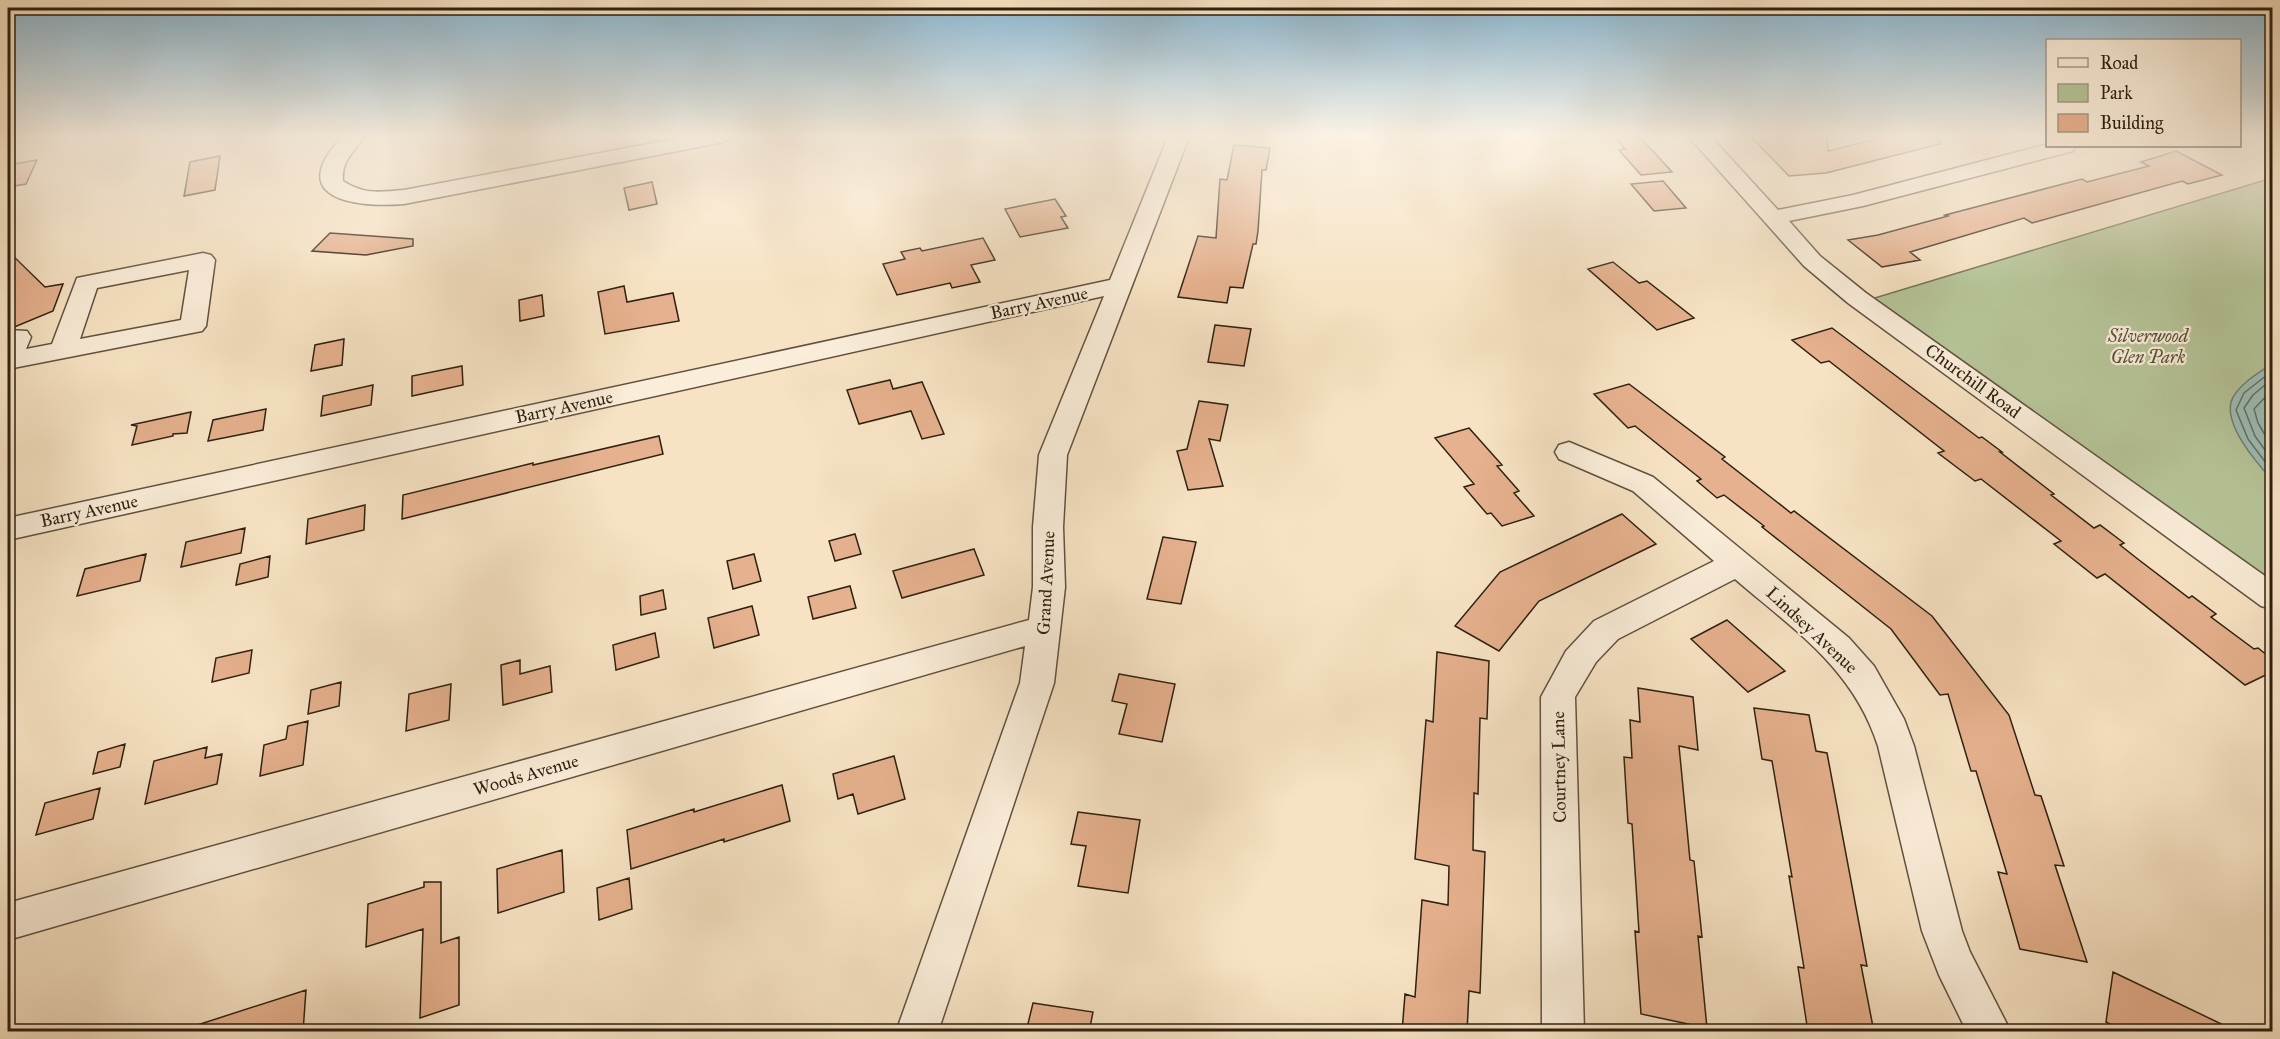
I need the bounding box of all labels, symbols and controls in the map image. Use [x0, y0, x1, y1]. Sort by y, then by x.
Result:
legend [2046, 39, 2241, 147]
text: Road [2100, 52, 2138, 74]
text: Park [2100, 82, 2133, 104]
text: Building [2100, 112, 2164, 135]
street label: Barry Avenue [988, 282, 1090, 324]
park label: Silverwood Glen Park [2107, 325, 2190, 368]
street label: Churchill Road [1921, 339, 2025, 423]
street label: Barry Avenue [513, 386, 615, 428]
street label: Barry Avenue [38, 490, 140, 532]
street label: Grand Avenue [1032, 530, 1060, 636]
street label: Lindsey Avenue [1762, 582, 1862, 678]
street label: Courtney Lane [1547, 711, 1571, 823]
street label: Woods Avenue [471, 750, 581, 800]

